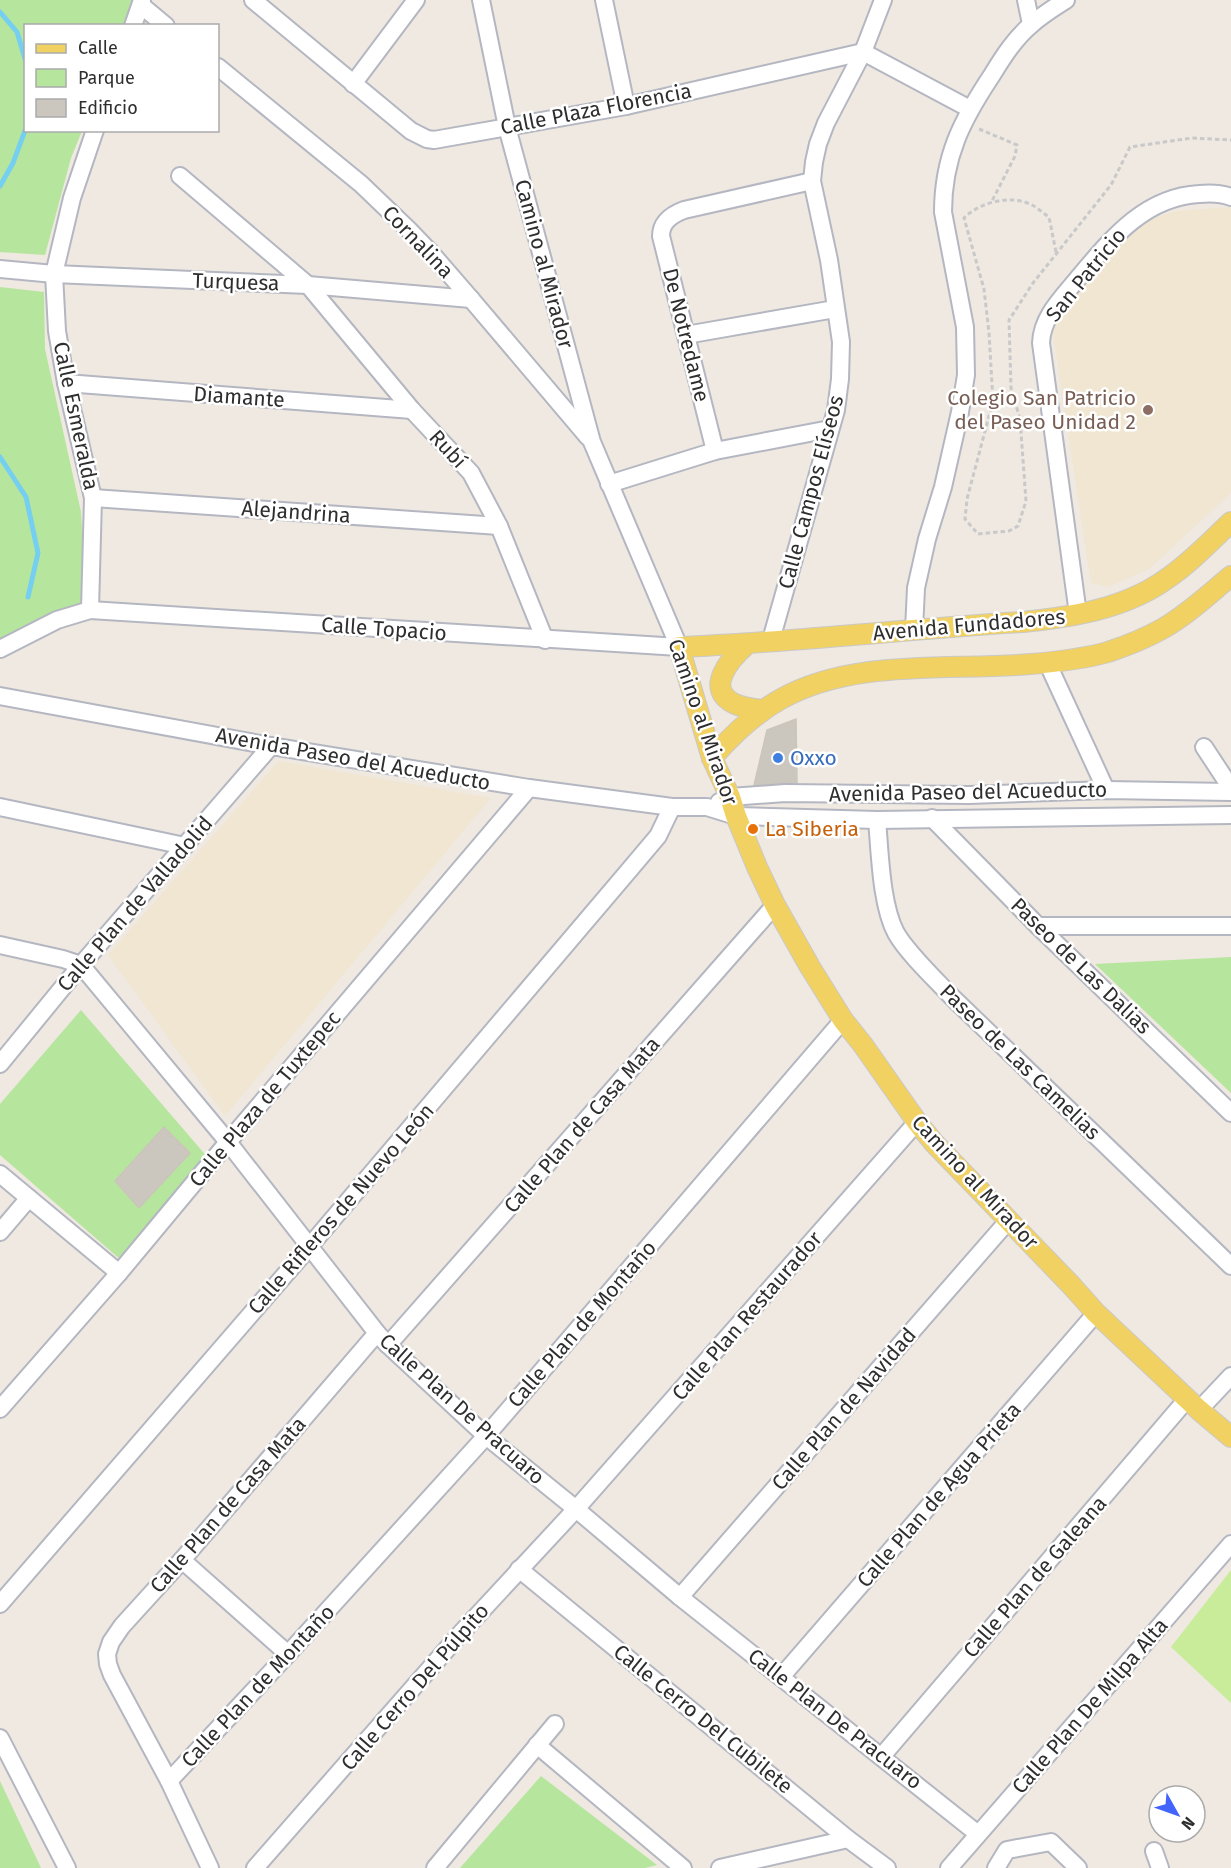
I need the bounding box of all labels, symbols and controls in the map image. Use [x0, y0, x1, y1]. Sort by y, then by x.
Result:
legend [24, 24, 219, 132]
text: Calle [78, 37, 118, 59]
text: Parque [78, 67, 135, 89]
street label: Calle Plaza Florencia [498, 78, 694, 140]
text: Edificio [78, 97, 138, 119]
street label: Camino al Mirador [509, 177, 579, 351]
street label: Cornalina [377, 200, 459, 284]
street label: San Patricio [1040, 223, 1132, 327]
street label: De Notredame [657, 265, 715, 405]
street label: Turquesa [192, 267, 280, 297]
street label: Calle Esmeralda [48, 339, 104, 493]
street label: Diamante [193, 381, 285, 413]
place label: Colegio San Patricio del Paseo Unidad 2 [947, 385, 1136, 435]
street label: Calle Campos Elíseos [773, 392, 849, 592]
marker: Colegio San Patricio del Paseo Unidad 2 [1141, 403, 1155, 417]
street label: Rubí [424, 424, 472, 474]
street label: Alejandrina [240, 495, 352, 529]
street label: Avenida Fundadores [872, 604, 1066, 646]
street label: Calle Topacio [320, 612, 448, 646]
street label: Camino al Mirador [662, 636, 744, 808]
street label: Avenida Paseo del Acueducto [214, 722, 492, 796]
place label: Oxxo [790, 745, 837, 771]
marker: Oxxo [771, 751, 785, 765]
street label: Avenida Paseo del Acueducto [829, 777, 1107, 807]
street label: Calle Plan de Valladolid [52, 811, 218, 997]
place label: La Siberia [765, 816, 859, 842]
marker: La Siberia [746, 822, 760, 836]
street label: Paseo de Las Dalias [1005, 892, 1157, 1040]
street label: Paseo de Las Camelias [934, 979, 1106, 1146]
street label: Calle Plaza de Tuxtepec [184, 1006, 346, 1192]
street label: Calle Plan de Casa Mata [498, 1032, 666, 1218]
street label: Calle Rifleros de Nuevo León [242, 1098, 440, 1320]
street label: Camino al Mirador [906, 1110, 1044, 1254]
street label: Calle Plan Restaurador [666, 1226, 828, 1406]
street label: Calle Plan de Montaño [502, 1235, 662, 1413]
street label: Calle Plan de Navidad [766, 1322, 922, 1496]
street label: Calle Plan De Pracuaro [374, 1328, 550, 1490]
street label: Calle Plan de Agua Prieta [851, 1397, 1027, 1593]
street label: Calle Plan de Casa Mata [144, 1412, 312, 1598]
street label: Calle Plan de Galeana [958, 1491, 1112, 1663]
street label: Calle Cerro Del Púlpito [335, 1598, 495, 1776]
street label: Calle Plan de Montaño [176, 1599, 340, 1773]
street label: Calle Plan De Milpa Alta [1007, 1613, 1173, 1799]
street label: Calle Cerro Del Cubilete [608, 1639, 798, 1799]
street label: Calle Plan De Pracuaro [743, 1643, 927, 1795]
north arrow [1147, 1784, 1207, 1844]
text: N [1177, 1813, 1199, 1833]

